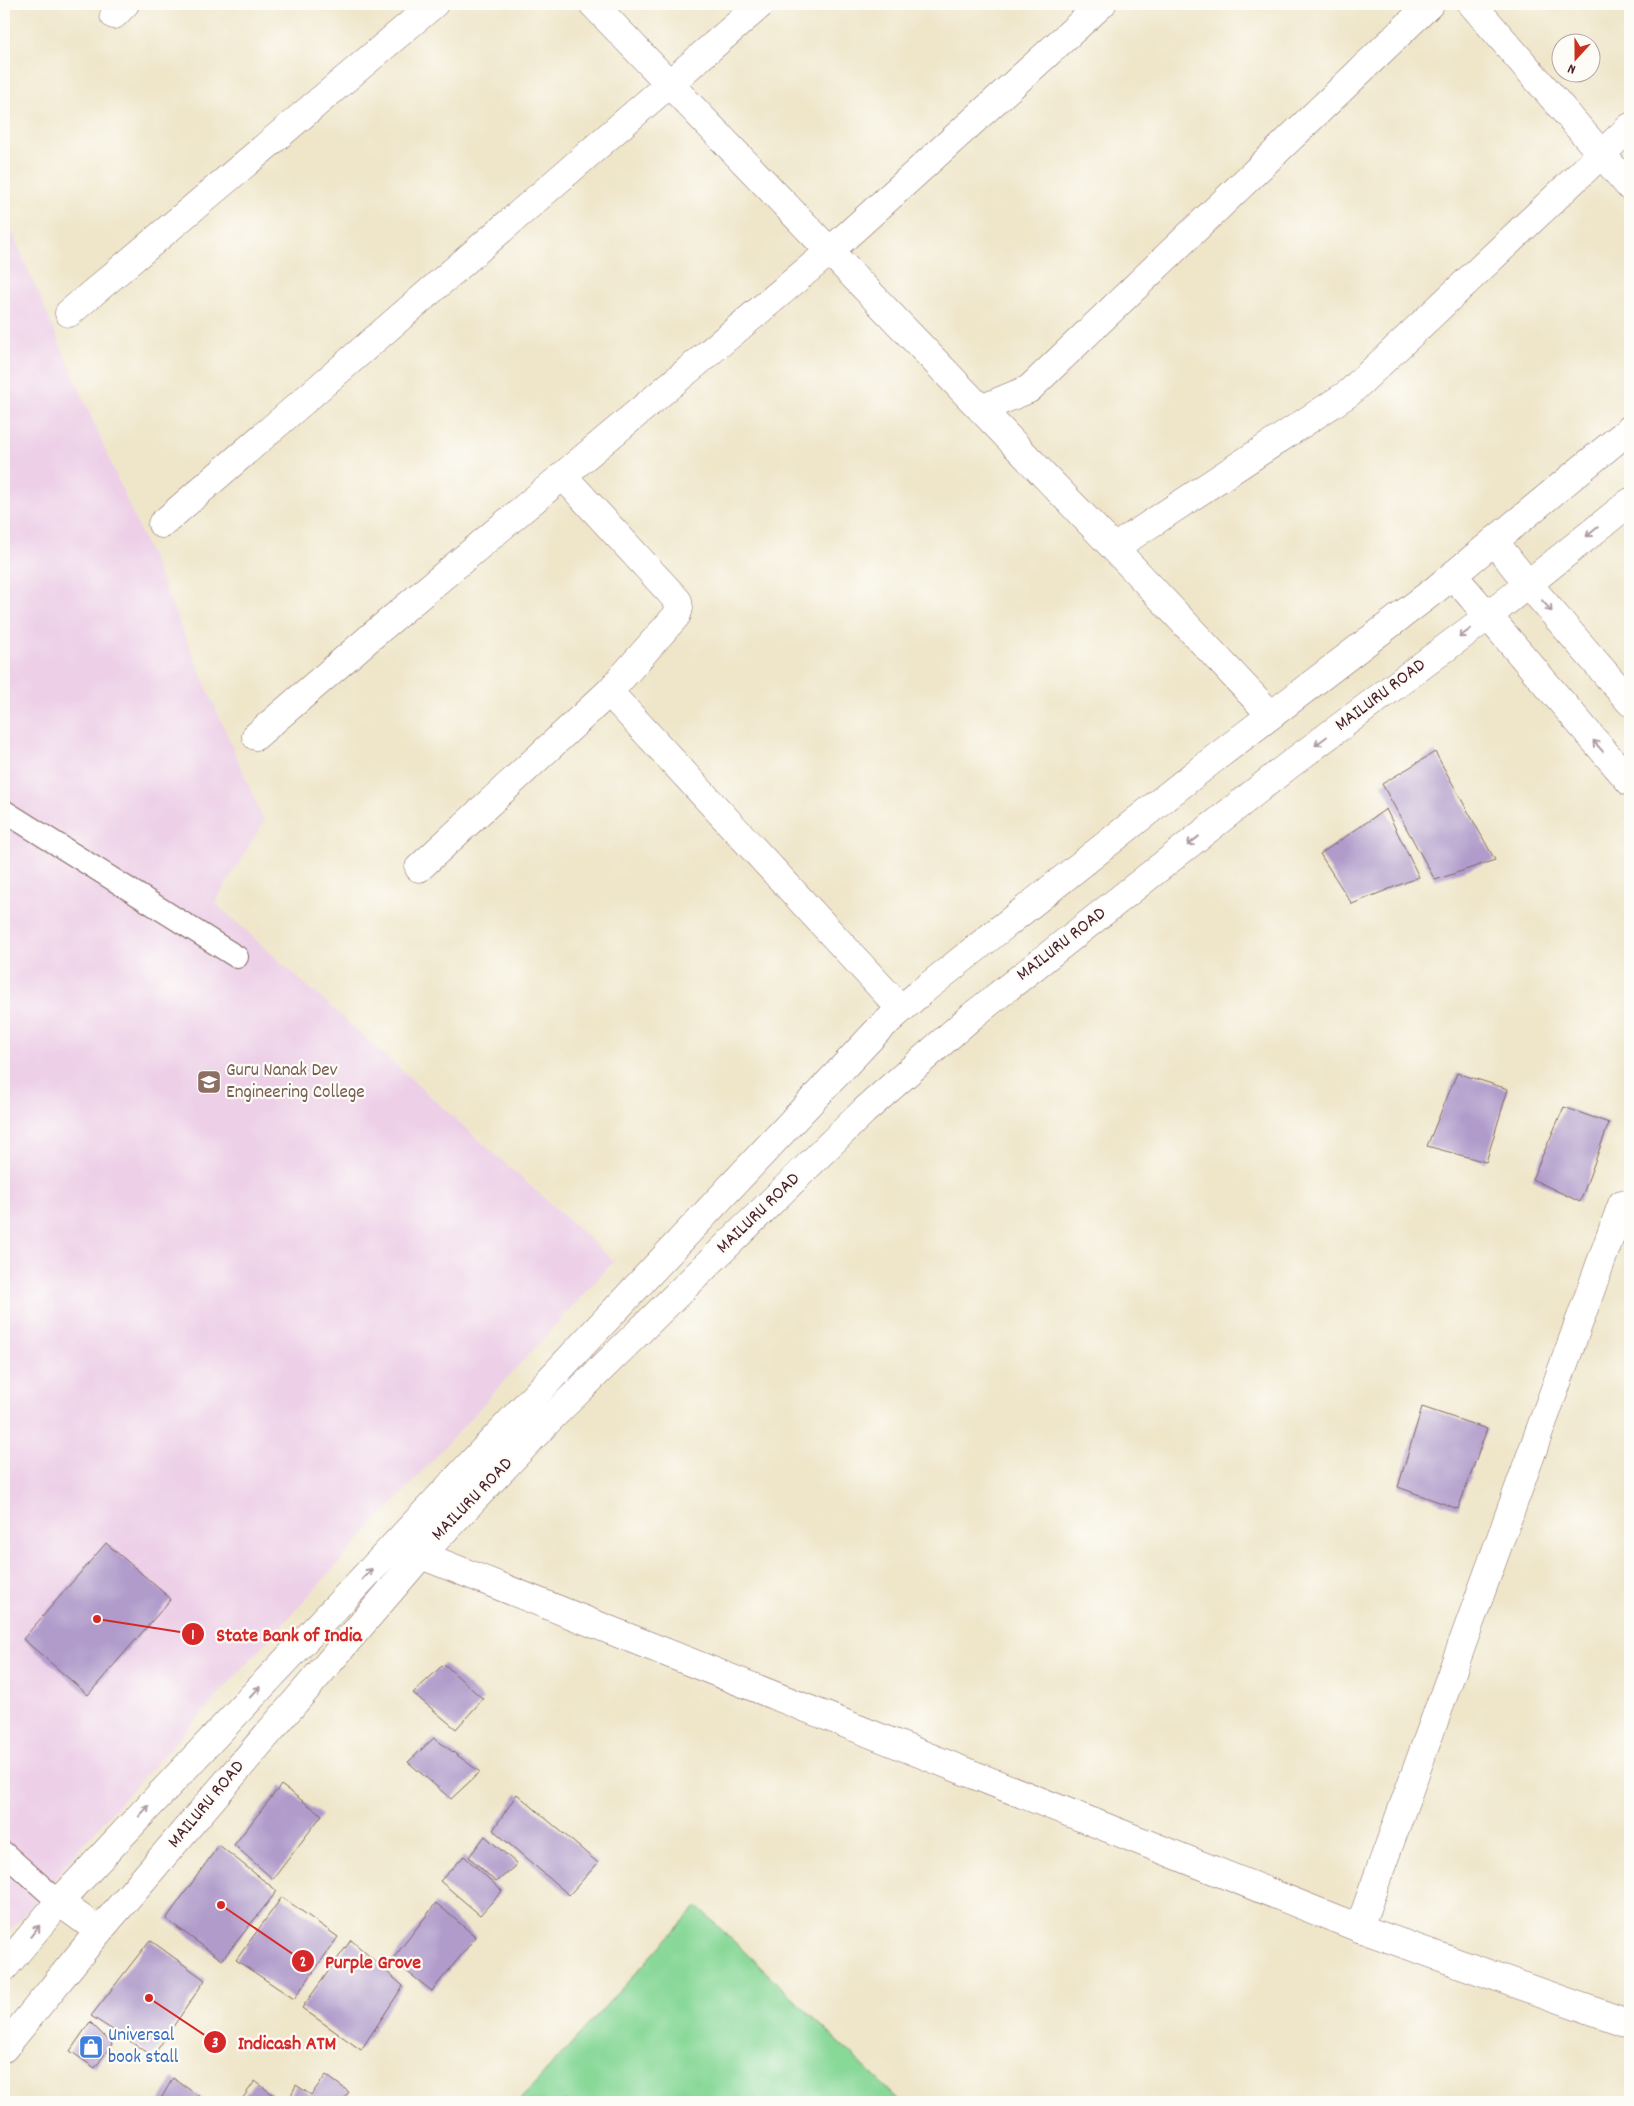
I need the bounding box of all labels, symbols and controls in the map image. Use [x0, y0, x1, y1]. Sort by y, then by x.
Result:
north arrow [1552, 32, 1602, 82]
text: N [1565, 58, 1579, 79]
one-way arrow [1586, 527, 1599, 538]
one-way arrow [1542, 599, 1553, 612]
one-way arrow [1458, 628, 1472, 638]
street label: MAILURU ROAD [1330, 653, 1432, 739]
one-way arrow [1315, 736, 1328, 747]
one-way arrow [1593, 739, 1604, 752]
one-way arrow [1187, 836, 1200, 847]
street label: MAILURU ROAD [1011, 901, 1113, 989]
place label: Guru Nanak Dev Engineering College [226, 1058, 365, 1107]
school or university icon: Guru Nanak Dev Engineering College [196, 1069, 222, 1095]
street label: MAILURU ROAD [711, 1167, 807, 1261]
street label: MAILURU ROAD [426, 1452, 520, 1548]
one-way arrow [361, 1567, 373, 1580]
callout: State Bank of India [181, 1616, 371, 1651]
text: State Bank of India [216, 1623, 362, 1651]
text: 1 [191, 1625, 195, 1647]
one-way arrow [249, 1686, 261, 1699]
street label: MAILURU ROAD [162, 1755, 252, 1855]
one-way arrow [138, 1804, 150, 1817]
one-way arrow [29, 1924, 40, 1937]
callout: Purple Grove [290, 1944, 431, 1979]
text: Purple Grove [325, 1950, 421, 1978]
text: 2 [300, 1952, 306, 1974]
place label: Universal book stall [108, 2023, 179, 2072]
callout: Indicash ATM [202, 2024, 346, 2059]
text: Indicash ATM [238, 2031, 336, 2059]
text: 3 [212, 2033, 219, 2055]
shop icon: Universal book stall [78, 2034, 104, 2060]

